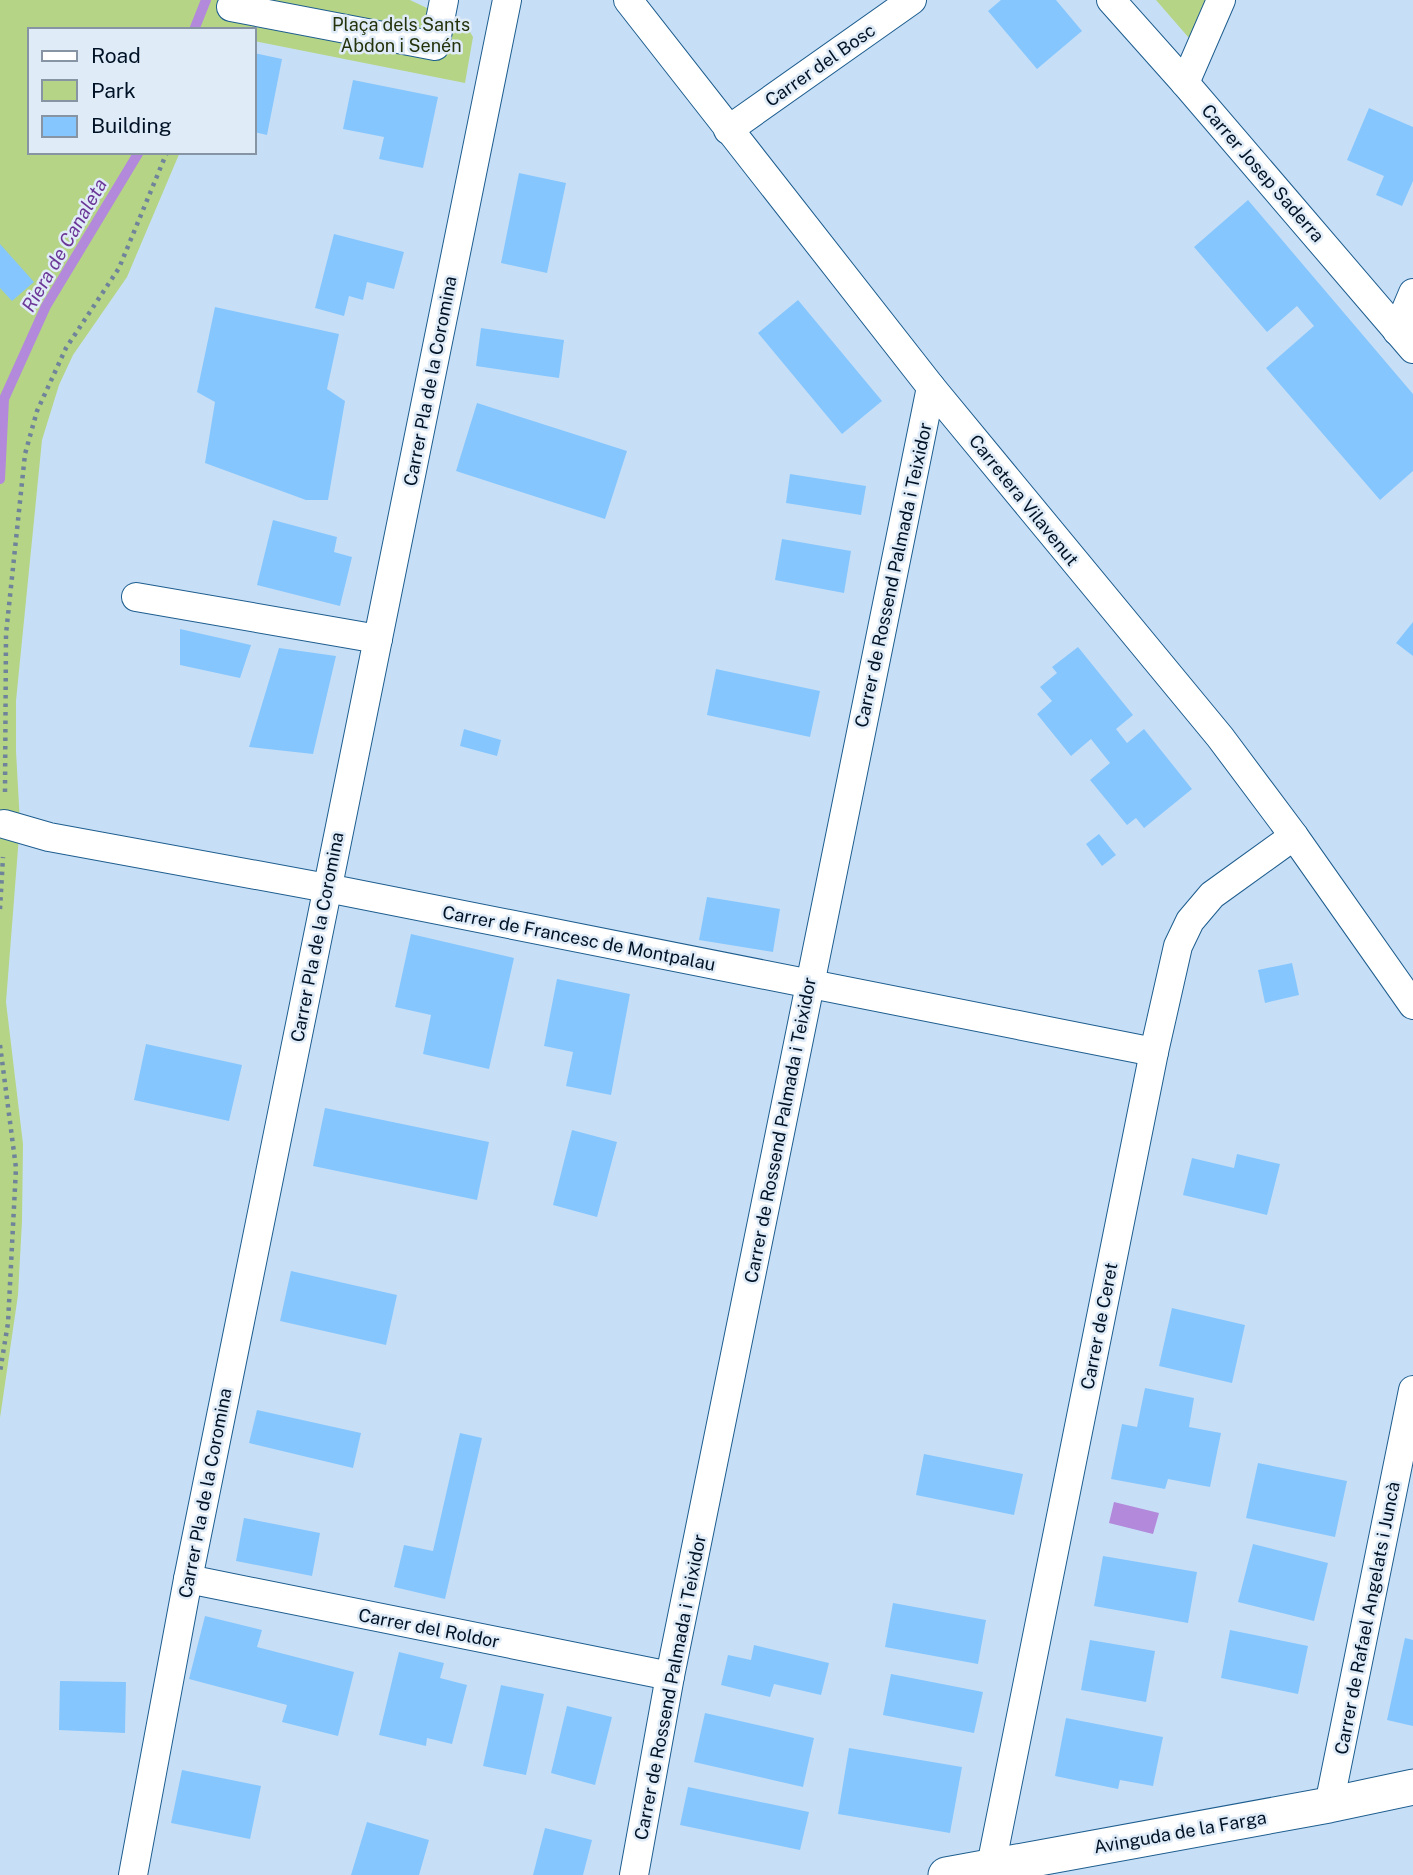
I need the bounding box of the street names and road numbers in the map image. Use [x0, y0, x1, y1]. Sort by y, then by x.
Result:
street label: Carrer del Bosc [761, 19, 879, 111]
street label: Carrer Josep Saderra [1197, 100, 1329, 246]
street label: Carrer Pla de la Coromina [399, 274, 461, 488]
street label: Carrer de Rossend Palmada i Teixidor [850, 421, 936, 729]
street label: Carretera Vilavenut [965, 430, 1083, 570]
street label: Carrer Pla de la Coromina [286, 830, 348, 1044]
street label: Carrer de Francesc de Montpalau [441, 901, 717, 975]
street label: Carrer de Rossend Palmada i Teixidor [740, 975, 820, 1285]
street label: Carrer de Ceret [1076, 1261, 1122, 1391]
street label: Carrer Pla de la Coromina [174, 1386, 236, 1600]
street label: Carrer de Rafael Angelats i Juncà [1330, 1480, 1404, 1756]
street label: Carrer de Rossend Palmada i Teixidor [630, 1532, 710, 1842]
street label: Carrer del Roldor [357, 1604, 501, 1652]
street label: Avinguda de la Farga [1092, 1806, 1268, 1858]

